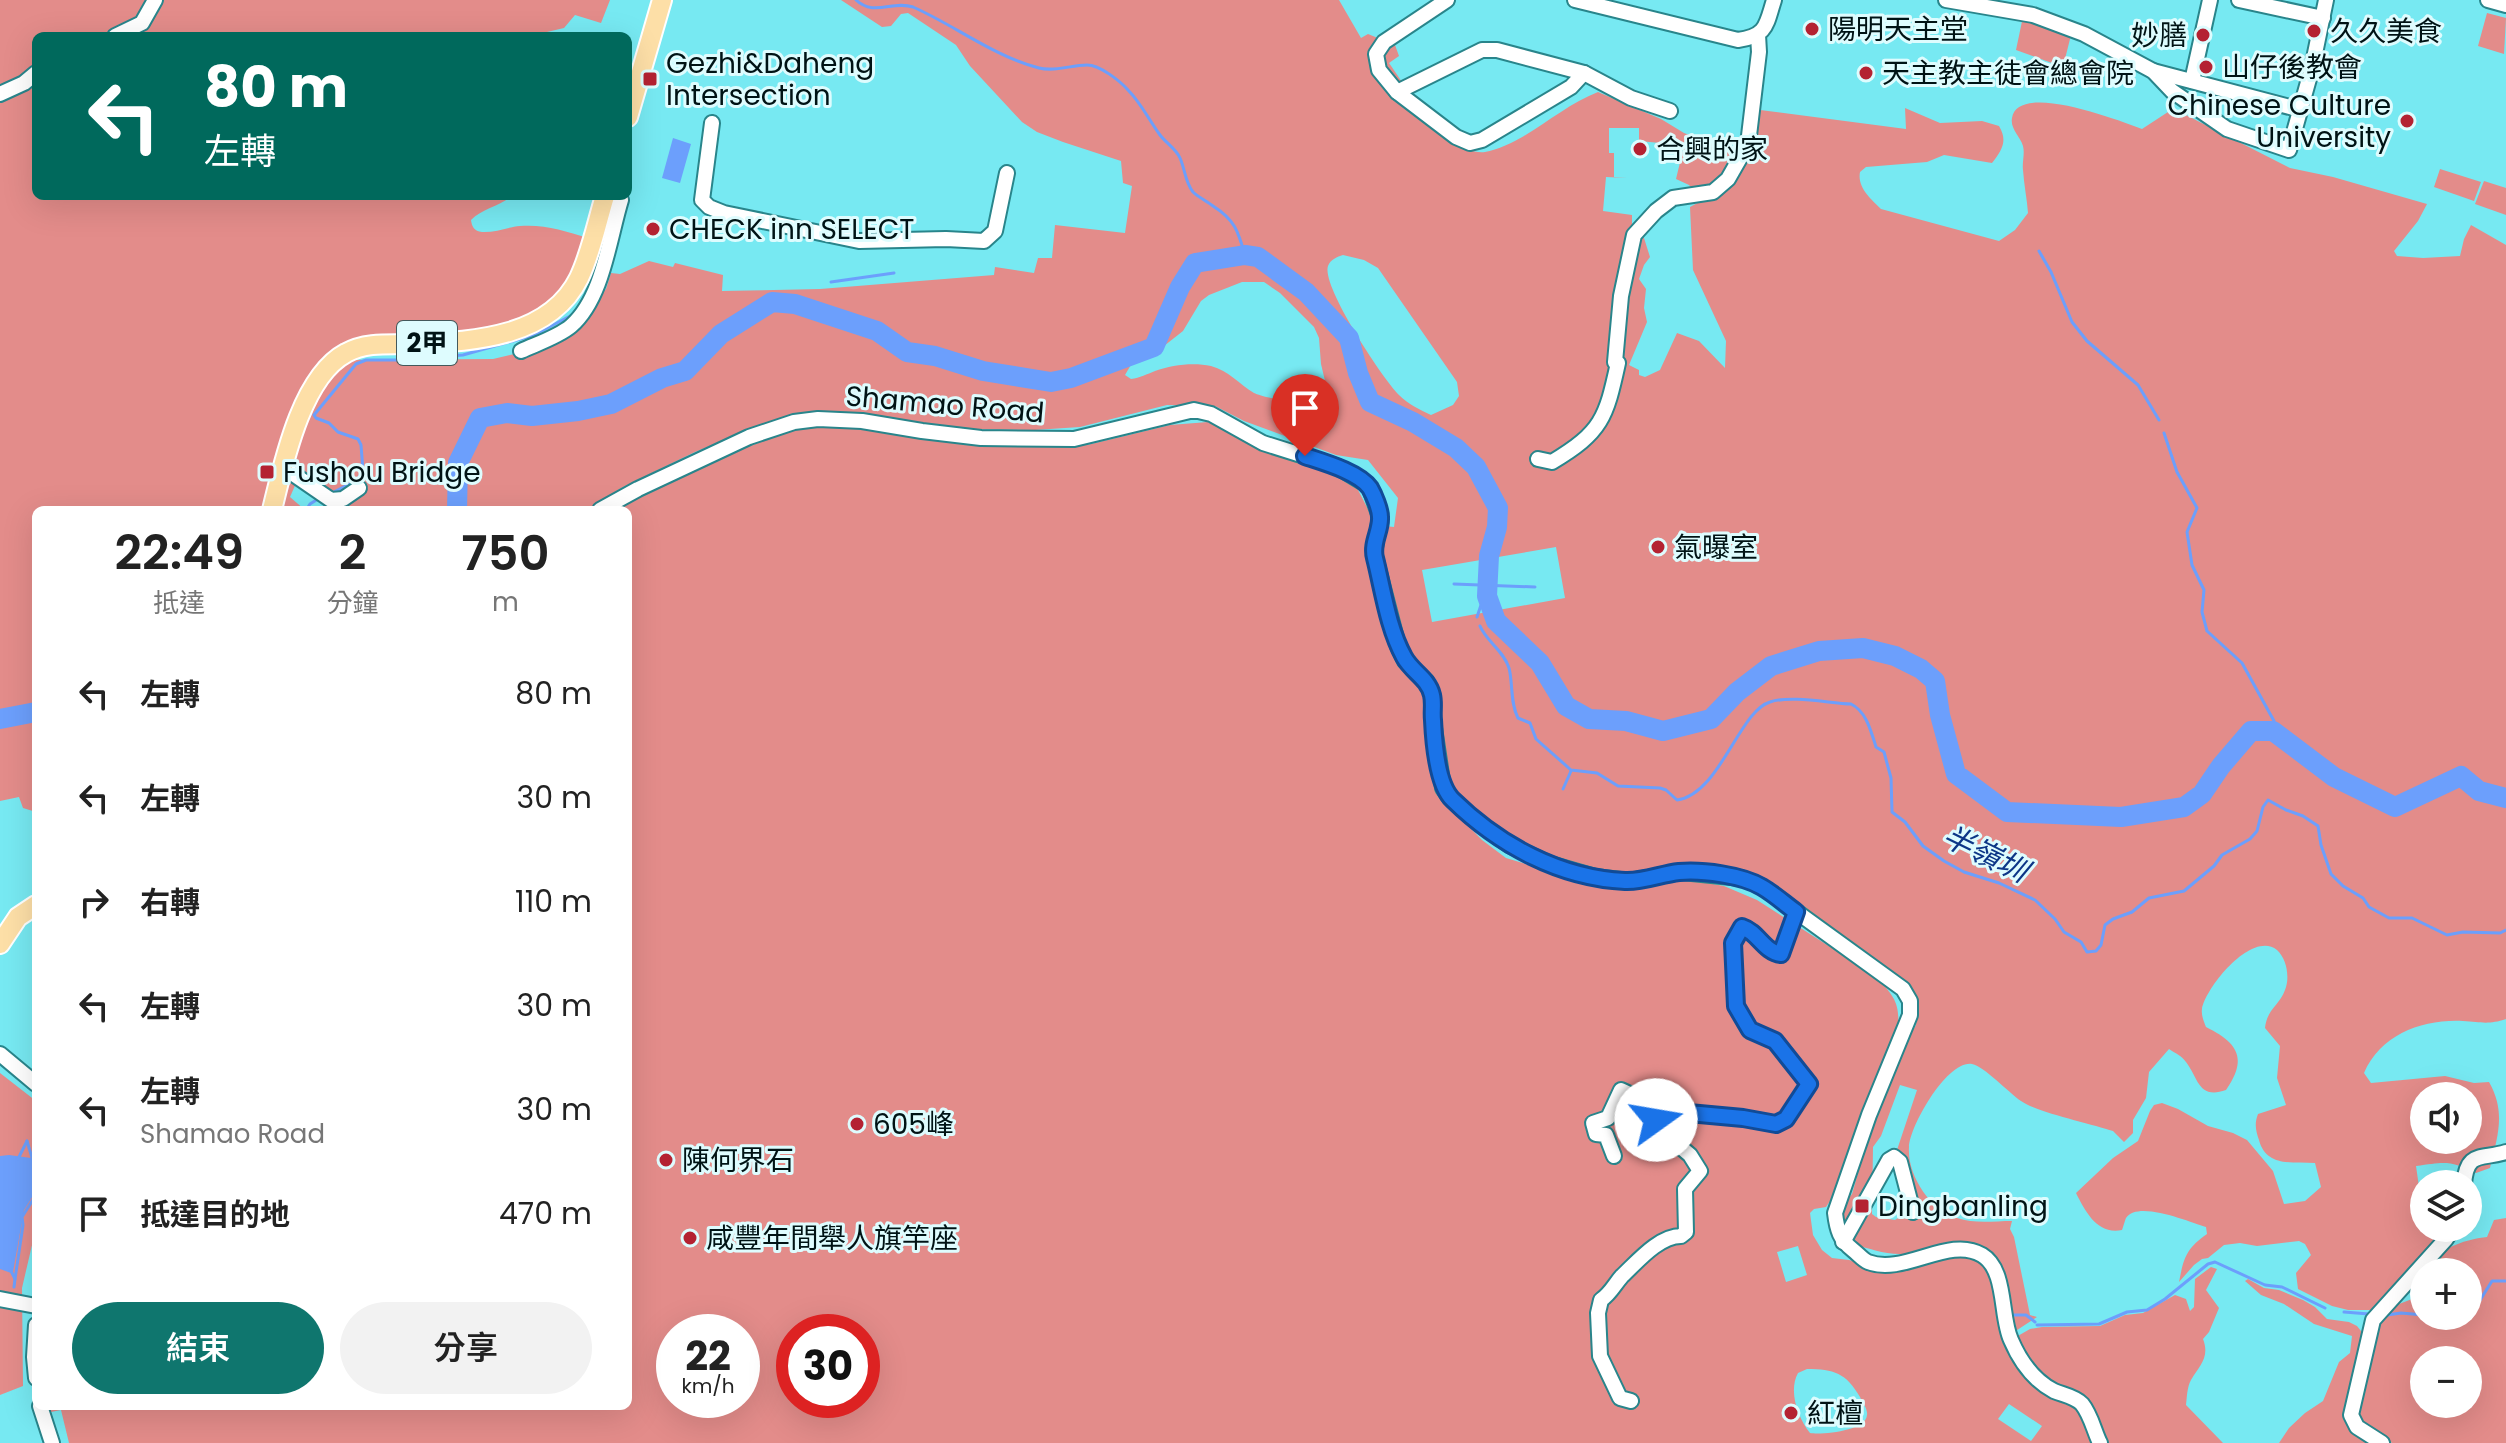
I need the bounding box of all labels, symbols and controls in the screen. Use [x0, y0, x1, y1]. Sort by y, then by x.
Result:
place label: 陽明天主堂 [1828, 10, 1968, 49]
place label: 久久美食 [2330, 12, 2442, 51]
place label: 妙膳 [2131, 16, 2187, 55]
marker: 陽明天主堂 [1803, 20, 1821, 38]
marker: 久久美食 [2305, 22, 2323, 40]
marker: 妙膳 [2194, 26, 2212, 44]
place label: Gezhi&Daheng Intersection [666, 44, 874, 115]
text: 80 m [204, 48, 348, 127]
place label: 山仔後教會 [2222, 48, 2362, 87]
place label: 天主教主徒會總會院 [1882, 54, 2134, 93]
marker: 山仔後教會 [2197, 58, 2215, 76]
icon: left [72, 64, 176, 168]
marker: 天主教主徒會總會院 [1857, 64, 1875, 82]
marker: Gezhi&Daheng Intersection [641, 70, 659, 88]
place label: Chinese Culture University [2168, 86, 2391, 157]
marker: Chinese Culture University [2398, 112, 2416, 130]
text: 左轉 [204, 126, 276, 177]
place label: 合興的家 [1656, 130, 1768, 169]
marker: 合興的家 [1631, 140, 1649, 158]
place label: CHECK inn SELECT [669, 210, 914, 249]
marker: CHECK inn SELECT [644, 220, 662, 238]
road number: 2甲 [397, 321, 457, 365]
pin [1271, 374, 1339, 456]
street label: Shamao Road [844, 376, 1046, 433]
icon: arrive [1283, 386, 1327, 430]
place label: Fushou Bridge [283, 453, 481, 492]
marker: Fushou Bridge [258, 463, 276, 481]
text: 22:49 [115, 519, 244, 586]
text: 2 [339, 519, 366, 586]
text: 750 [461, 520, 549, 587]
place label: 氣曝室 [1674, 528, 1758, 567]
marker: 氣曝室 [1649, 538, 1667, 556]
text: m [492, 584, 519, 620]
text: 抵達 [153, 585, 205, 621]
text: 分鐘 [327, 585, 379, 621]
icon: left [72, 672, 116, 716]
text: 80 m [515, 672, 592, 715]
text: 左轉 [140, 673, 200, 716]
icon: left [72, 776, 116, 820]
text: 30 m [517, 776, 592, 819]
text: 左轉 [140, 777, 200, 820]
water label: 半嶺圳 [1935, 814, 2039, 894]
icon: right [72, 880, 116, 924]
text: 110 m [515, 880, 592, 923]
text: 右轉 [140, 881, 200, 924]
icon: left [72, 984, 116, 1028]
text: 30 m [517, 984, 592, 1027]
text: 左轉 [140, 985, 200, 1028]
text: 左轉 [140, 1070, 200, 1113]
position arrow [1614, 1078, 1698, 1162]
map controls [2410, 1082, 2482, 1418]
button: sound [2410, 1082, 2482, 1154]
icon: left [72, 1088, 116, 1132]
text: 30 m [517, 1088, 592, 1131]
place label: 605峰 [873, 1105, 954, 1144]
marker: 605峰 [848, 1115, 866, 1133]
text: Shamao Road [140, 1116, 325, 1152]
place label: 陳何界石 [682, 1141, 794, 1180]
marker: 陳何界石 [657, 1151, 675, 1169]
button: layers [2410, 1170, 2482, 1242]
place label: Dingbanling [1878, 1187, 2048, 1226]
icon: arrive [72, 1192, 116, 1236]
text: 470 m [499, 1192, 592, 1235]
text: 抵達目的地 [140, 1193, 290, 1236]
marker: Dingbanling [1853, 1197, 1871, 1215]
place label: 咸豐年間舉人旗竿座 [706, 1219, 958, 1258]
marker: 咸豐年間舉人旗竿座 [681, 1229, 699, 1247]
button: + [2410, 1258, 2482, 1330]
button: 結束 [72, 1302, 324, 1394]
button: 分享 [340, 1302, 592, 1394]
speed limit sign: 30 [776, 1314, 880, 1418]
text: 22 [685, 1328, 731, 1384]
button: − [2410, 1346, 2482, 1418]
text: km/h [681, 1372, 735, 1400]
place label: 紅檀 [1807, 1394, 1863, 1433]
marker: 紅檀 [1782, 1404, 1800, 1422]

